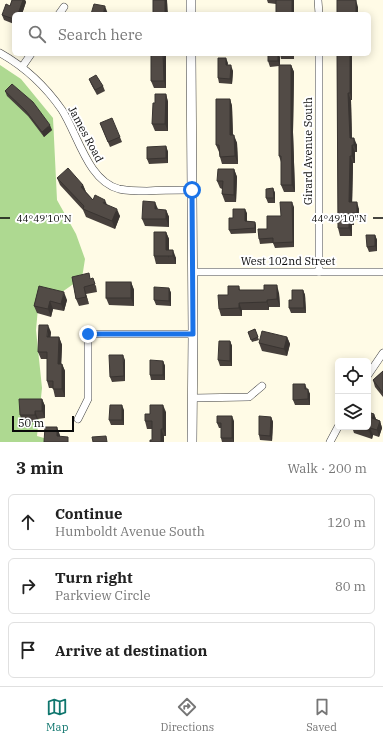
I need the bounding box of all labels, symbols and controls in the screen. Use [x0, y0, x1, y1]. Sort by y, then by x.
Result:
search box [12, 12, 371, 56]
icon: search [26, 23, 48, 45]
text: Search here [58, 25, 143, 44]
street label: Girard Avenue South [301, 97, 315, 205]
street label: James Road [65, 104, 107, 165]
route start [183, 181, 201, 199]
text: 44°49'10"N [17, 212, 72, 225]
text: 44°49'10"N [312, 212, 367, 225]
street label: West 102nd Street [241, 254, 335, 268]
route end [79, 325, 97, 343]
map controls [335, 358, 371, 430]
button: locate [335, 358, 371, 394]
button: layers [335, 394, 371, 430]
scale bar [12, 414, 74, 433]
text: 50 m [18, 416, 44, 430]
text: 3 min [16, 457, 64, 479]
text: Walk · 200 m [288, 460, 367, 477]
text: Continue [55, 504, 122, 523]
icon: ahead [17, 511, 39, 533]
text: 120 m [327, 514, 366, 531]
text: Humboldt Avenue South [55, 523, 205, 540]
text: Turn right [55, 568, 133, 587]
icon: right [17, 575, 39, 597]
text: 80 m [335, 578, 366, 595]
text: Parkview Circle [55, 587, 150, 604]
icon: arrive [17, 639, 39, 661]
text: Arrive at destination [55, 641, 207, 660]
tab: Map [46, 696, 68, 734]
tab: Directions [160, 696, 214, 734]
tab: Saved [306, 696, 337, 734]

